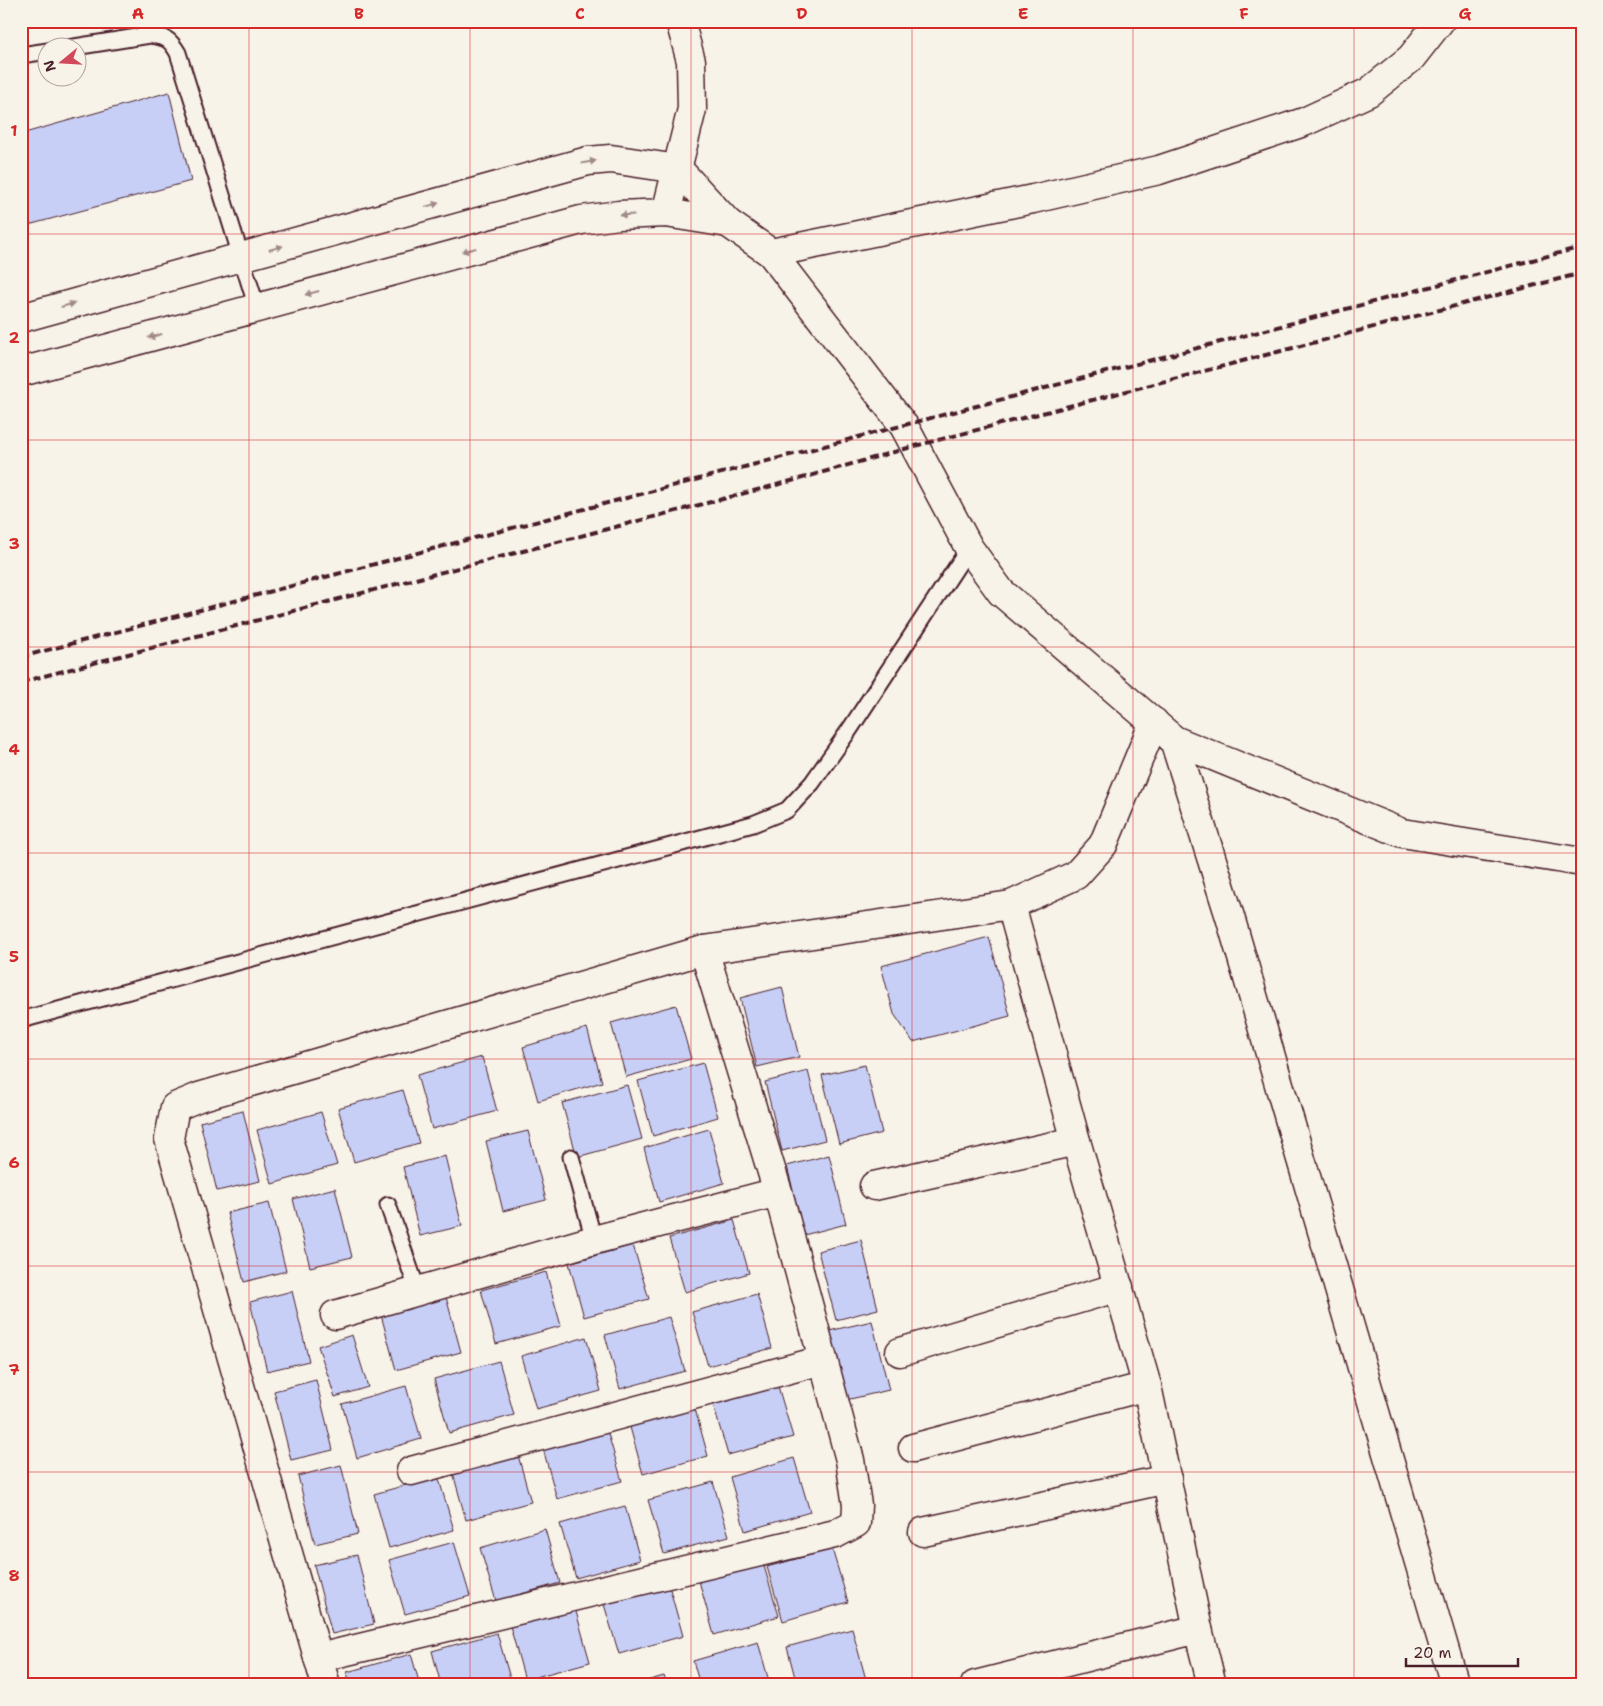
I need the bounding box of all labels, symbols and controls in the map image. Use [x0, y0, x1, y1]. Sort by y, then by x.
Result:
text: A [132, 3, 144, 24]
text: B [354, 3, 364, 24]
text: C [575, 3, 585, 24]
text: D [796, 3, 808, 24]
text: E [1018, 3, 1028, 24]
text: F [1239, 3, 1249, 24]
text: G [1459, 3, 1472, 24]
north arrow [38, 38, 88, 88]
text: N [39, 58, 60, 74]
text: 1 [10, 120, 18, 141]
one-way arrow [581, 157, 597, 165]
one-way arrow [425, 200, 440, 208]
one-way arrow [619, 211, 635, 219]
one-way arrow [268, 244, 283, 252]
one-way arrow [462, 247, 477, 255]
one-way arrow [305, 290, 320, 298]
one-way arrow [61, 301, 76, 309]
text: 2 [8, 327, 20, 348]
one-way arrow [148, 332, 163, 340]
text: 3 [8, 533, 20, 554]
text: 4 [8, 739, 20, 760]
text: 5 [9, 946, 19, 967]
text: 6 [8, 1152, 20, 1173]
text: 7 [8, 1359, 20, 1380]
text: 8 [8, 1565, 20, 1586]
scale bar [1406, 1636, 1518, 1668]
text: 20 m [1413, 1643, 1452, 1663]

